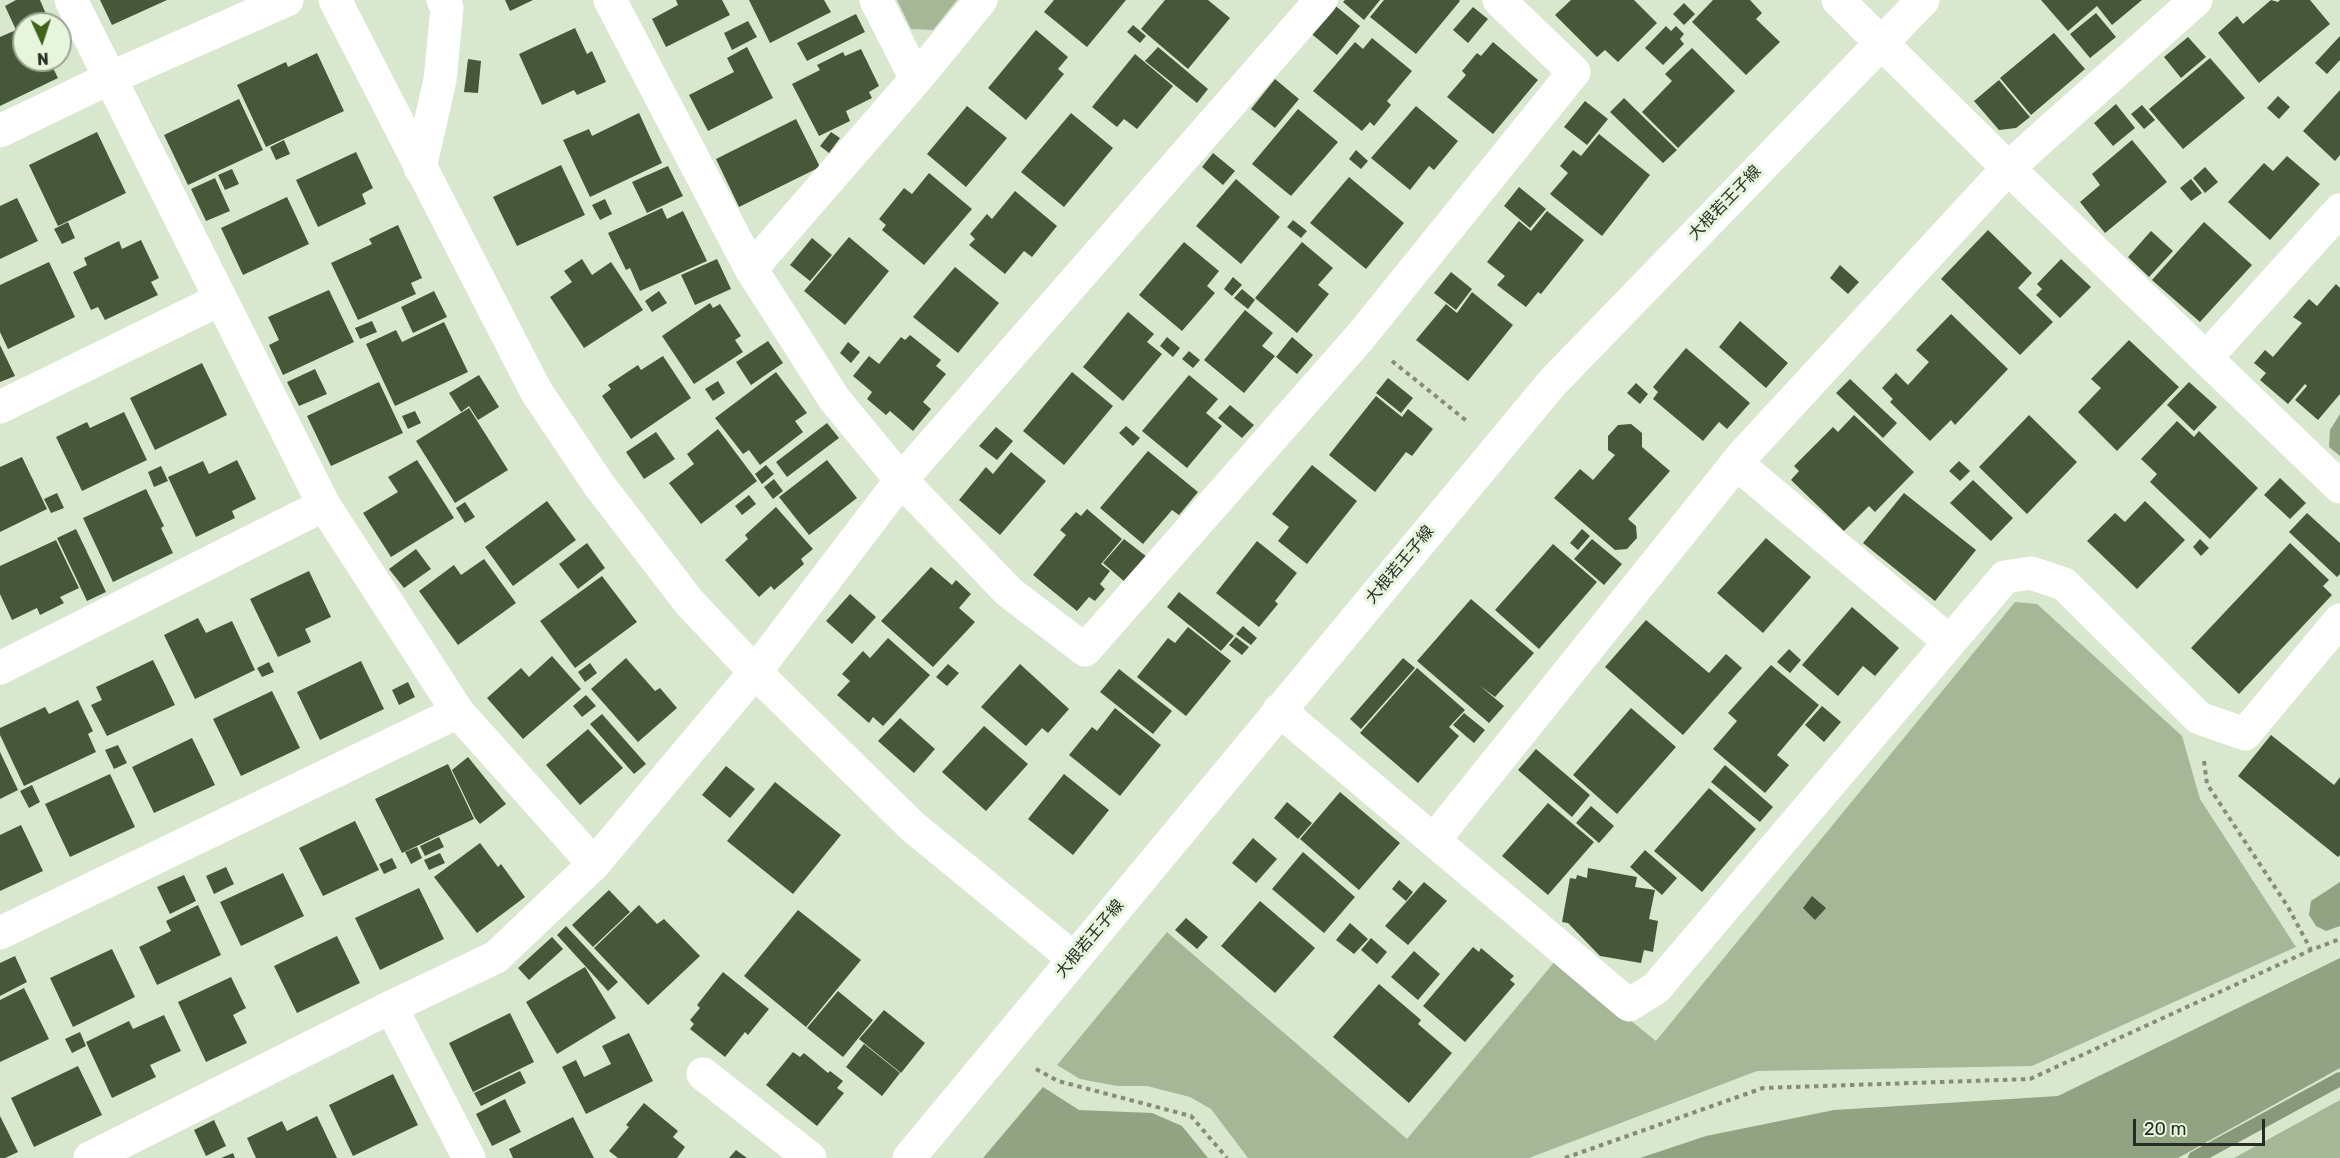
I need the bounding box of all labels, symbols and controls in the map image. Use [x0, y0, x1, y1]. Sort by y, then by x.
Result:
north arrow [12, 12, 72, 72]
text: N [37, 49, 49, 68]
street label: 大根若王子線 [1685, 162, 1765, 244]
street label: 大根若王子線 [1362, 522, 1438, 608]
street label: 大根若王子線 [1052, 896, 1128, 982]
scale bar [2136, 1107, 2268, 1145]
text: 20 m [2144, 1118, 2186, 1140]

